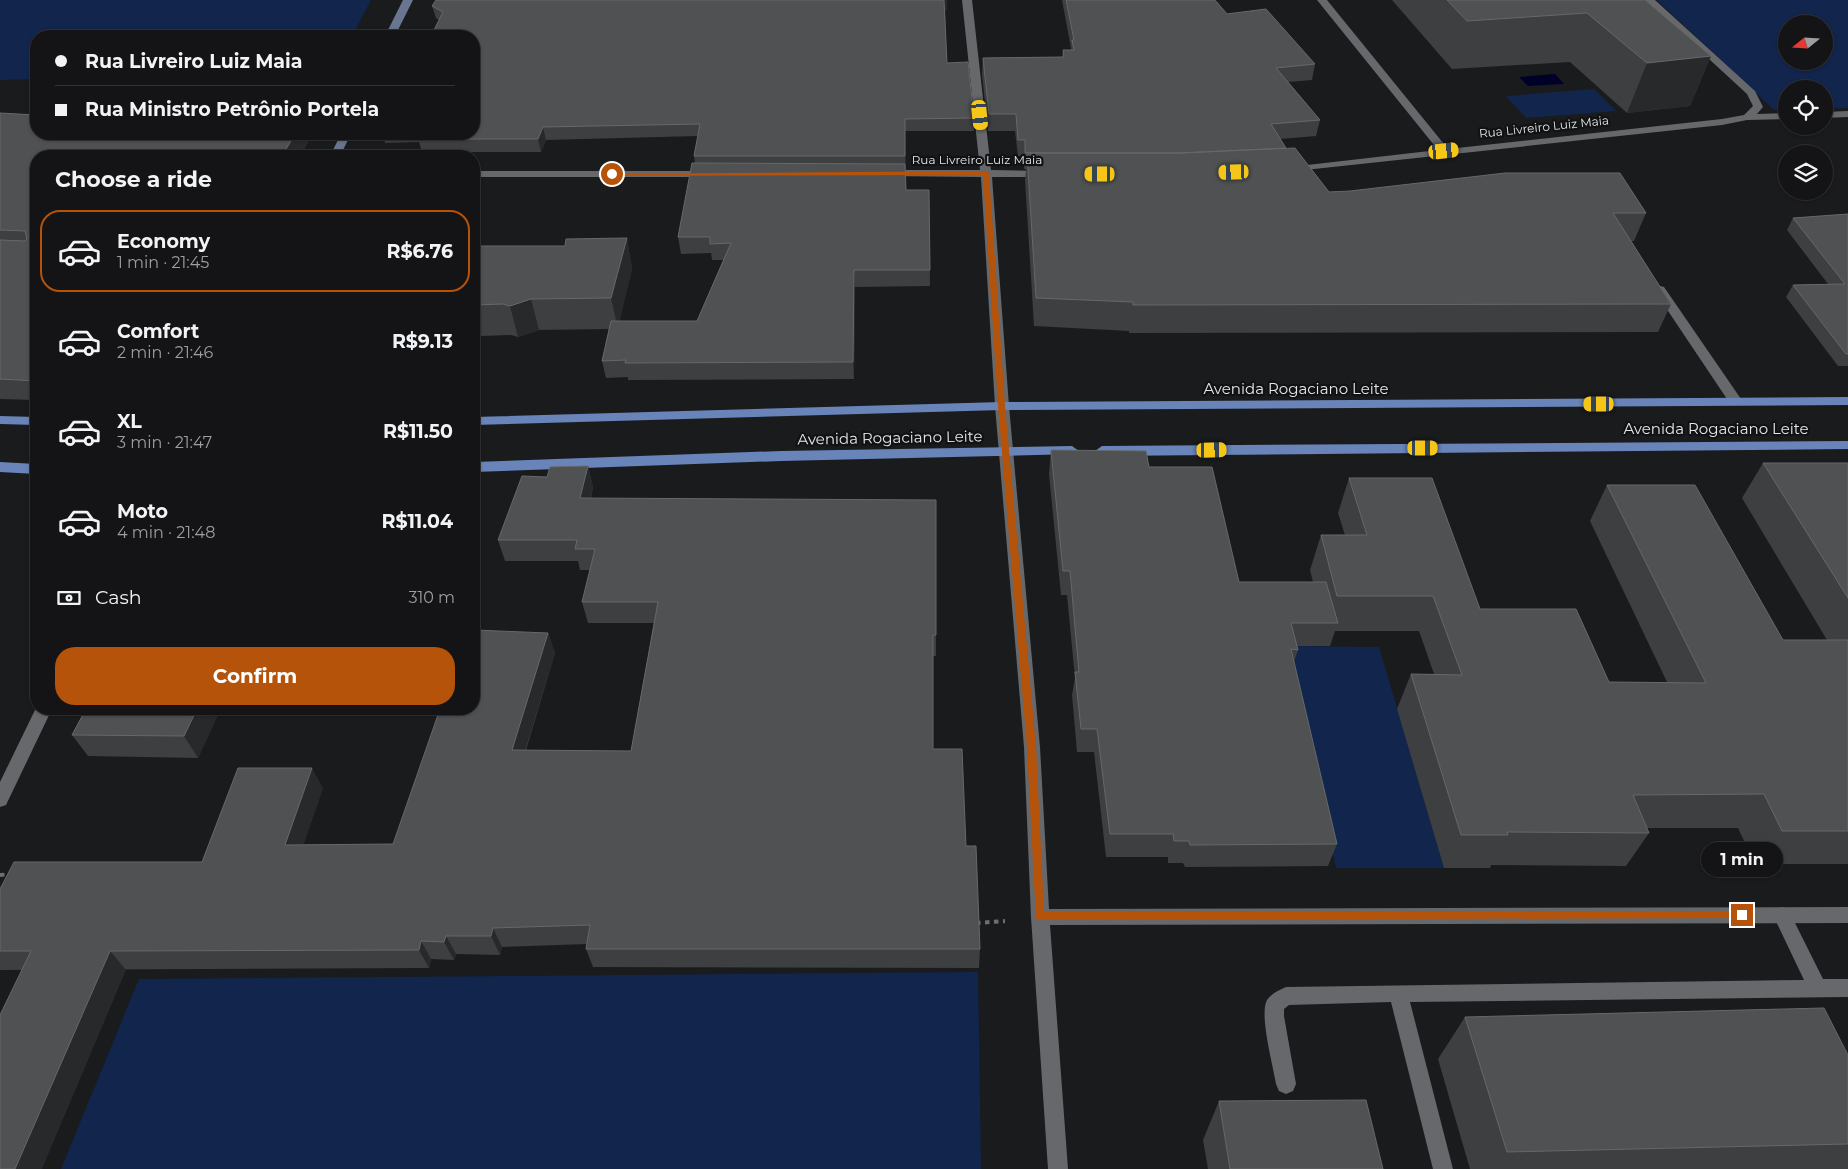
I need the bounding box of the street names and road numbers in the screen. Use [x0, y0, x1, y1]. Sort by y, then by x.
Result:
street label: Rua Livreiro Luiz Maia [1478, 112, 1610, 141]
street label: Rua Livreiro Luiz Maia [912, 152, 1042, 167]
street label: Avenida Rogaciano Leite [1203, 379, 1389, 398]
street label: Avenida Rogaciano Leite [1623, 419, 1809, 438]
street label: Avenida Rogaciano Leite [797, 426, 983, 449]

